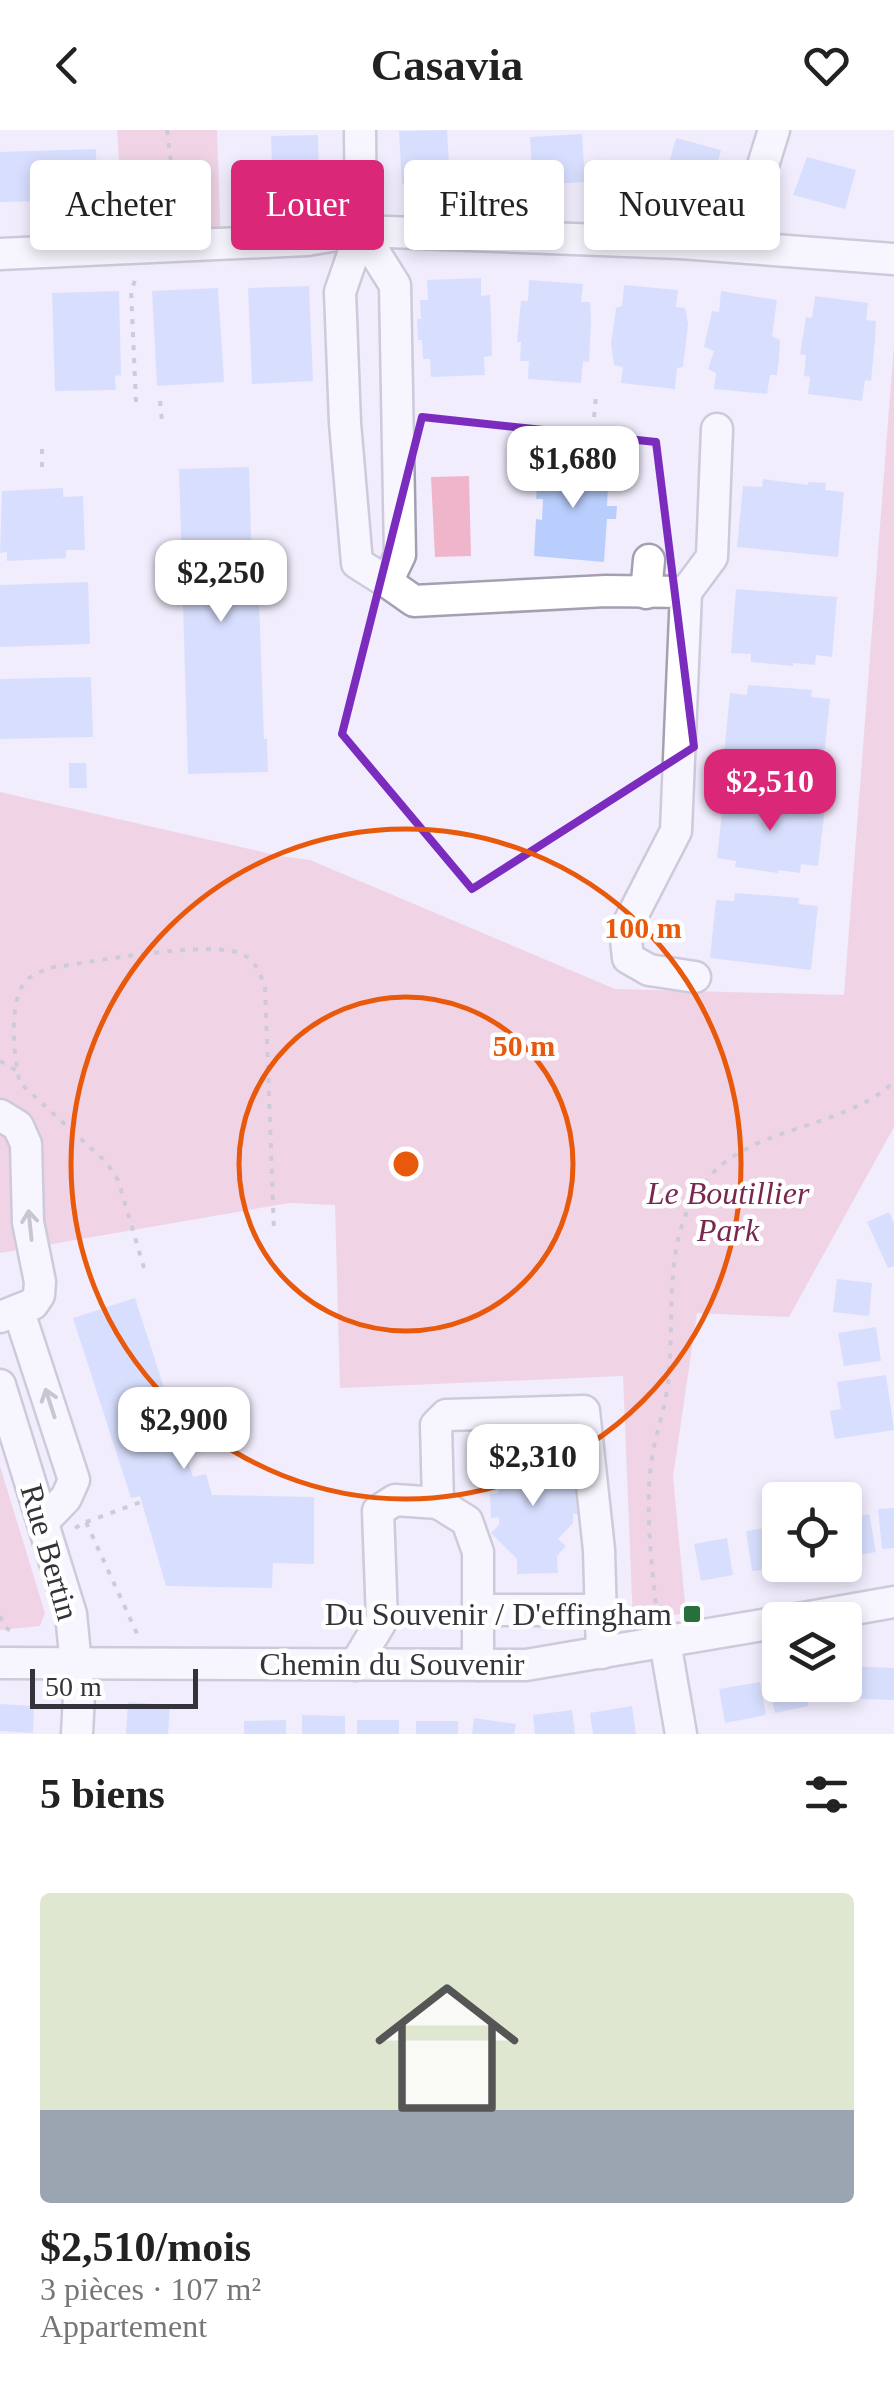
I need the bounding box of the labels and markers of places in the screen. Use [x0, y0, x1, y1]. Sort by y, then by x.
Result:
pin: $1,680 [492, 426, 654, 511]
pin: $2,250 [140, 540, 302, 625]
pin: $2,510 [689, 749, 851, 834]
centre of rings [388, 1146, 424, 1182]
pin: $2,900 [103, 1387, 265, 1472]
pin: $2,310 [452, 1424, 614, 1509]
place label: Du Souvenir / D'effingham [325, 1596, 672, 1632]
marker: Du Souvenir / D'effingham [681, 1603, 703, 1625]

